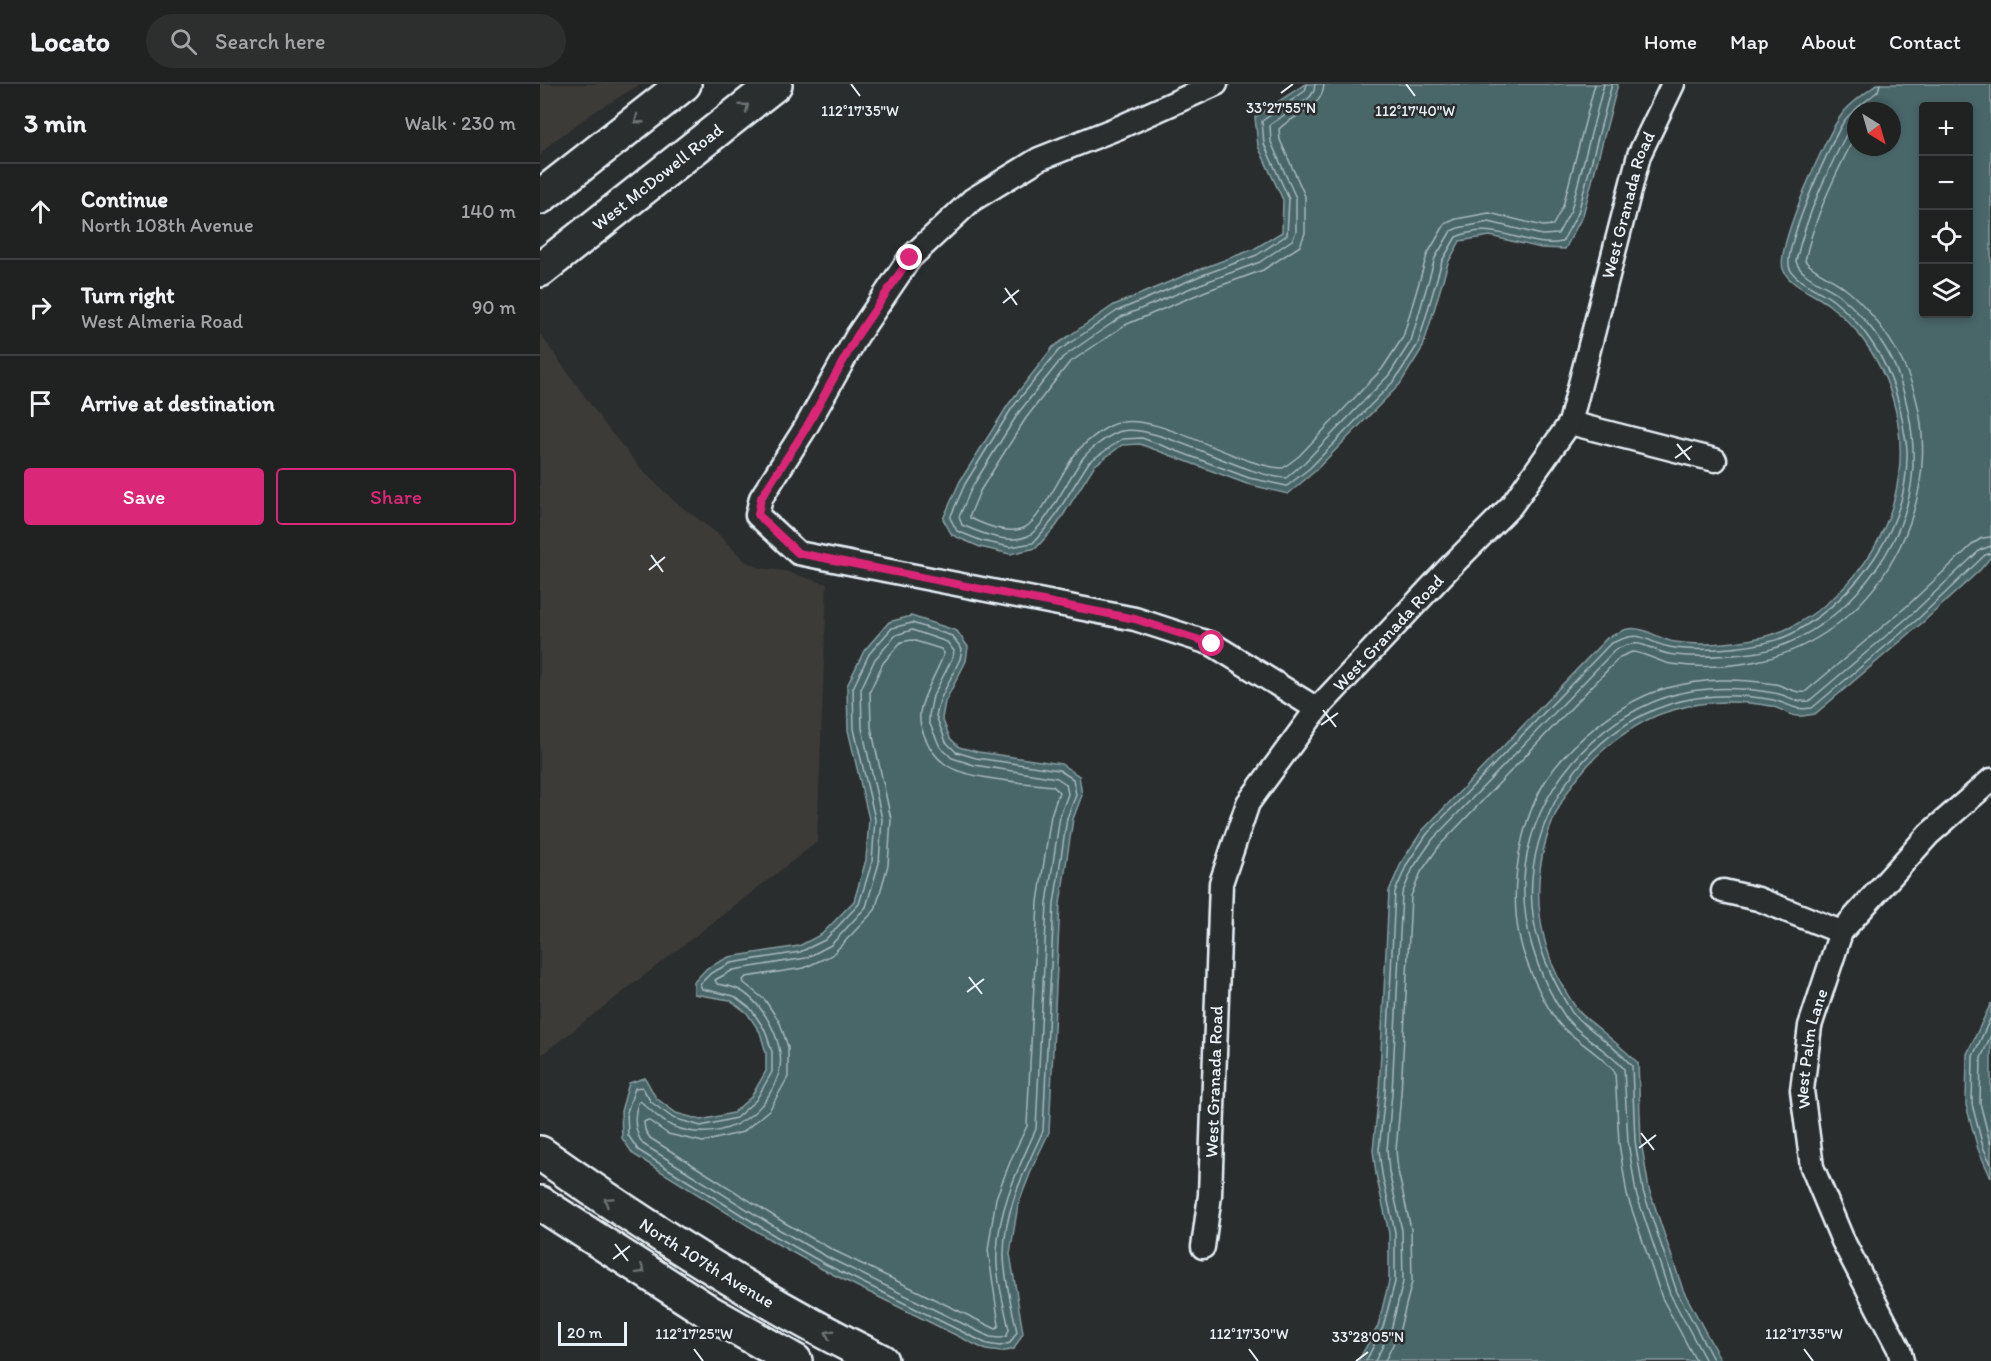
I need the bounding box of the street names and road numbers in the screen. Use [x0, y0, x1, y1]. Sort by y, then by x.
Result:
street label: West McDowell Road [588, 118, 728, 235]
street label: West Granada Road [1597, 127, 1660, 281]
street label: West Granada Road [1328, 570, 1449, 696]
street label: West Palm Lane [1791, 986, 1833, 1110]
street label: West Granada Road [1200, 1005, 1228, 1158]
street label: North 107th Avenue [635, 1213, 778, 1313]

